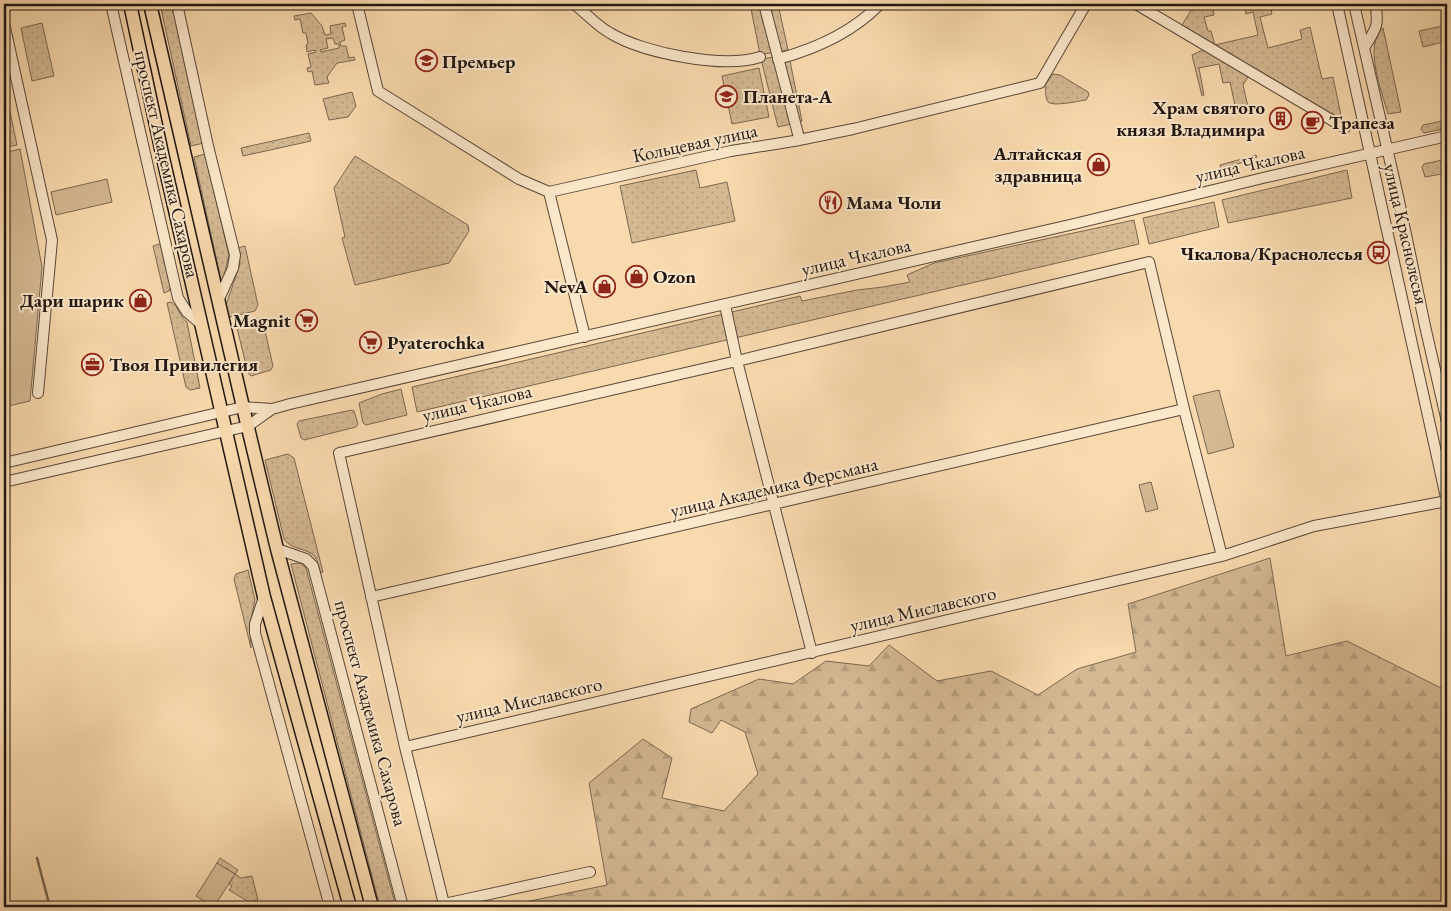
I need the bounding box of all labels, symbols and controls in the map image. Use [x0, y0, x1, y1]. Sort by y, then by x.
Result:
street label: проспект Академика Сахарова [129, 48, 205, 281]
school or university icon: Премьер [414, 49, 438, 73]
place label: Премьер [442, 49, 516, 74]
school or university icon: Планета-А [715, 84, 739, 108]
place label: Планета-А [743, 84, 833, 109]
place label: Храм святого князя Владимира [1116, 95, 1266, 142]
building icon: Храм святого князя Владимира [1269, 106, 1293, 130]
cafe icon: Трапеза [1301, 110, 1325, 134]
place label: Трапеза [1329, 110, 1395, 135]
street label: Кольцевая улица [630, 117, 760, 168]
street label: улица Чкалова [1193, 139, 1308, 189]
place label: Алтайская здравница [992, 141, 1083, 188]
shop icon: Алтайская здравница [1086, 152, 1110, 176]
street label: улица Краснолесья [1378, 161, 1434, 307]
restaurant icon: Мама Чоли [818, 190, 842, 214]
place label: Мама Чоли [846, 190, 942, 215]
street label: улица Чкалова [799, 232, 914, 282]
place label: Чкалова/Краснолесья [1180, 241, 1363, 266]
bus stop icon: Чкалова/Краснолесья [1367, 241, 1391, 265]
shop icon: Ozon [625, 264, 649, 288]
place label: Ozon [653, 264, 696, 289]
place label: NevA [544, 274, 588, 299]
shop icon: NevA [592, 274, 616, 298]
place label: Дари шарик [20, 288, 124, 313]
shop icon: Дари шарик [128, 288, 152, 312]
place label: Magnit [233, 308, 291, 333]
supermarket icon: Magnit [295, 308, 319, 332]
supermarket icon: Pyaterochka [359, 330, 383, 354]
place label: Pyaterochka [387, 330, 485, 355]
office icon: Твоя Привилегия [81, 352, 105, 376]
place label: Твоя Привилегия [109, 352, 258, 377]
street label: улица Чкалова [420, 378, 535, 428]
street label: улица Академика Ферсмана [668, 451, 881, 523]
street label: улица Миславского [848, 580, 998, 638]
street label: проспект Академика Сахарова [329, 597, 413, 829]
street label: улица Миславского [454, 671, 604, 729]

